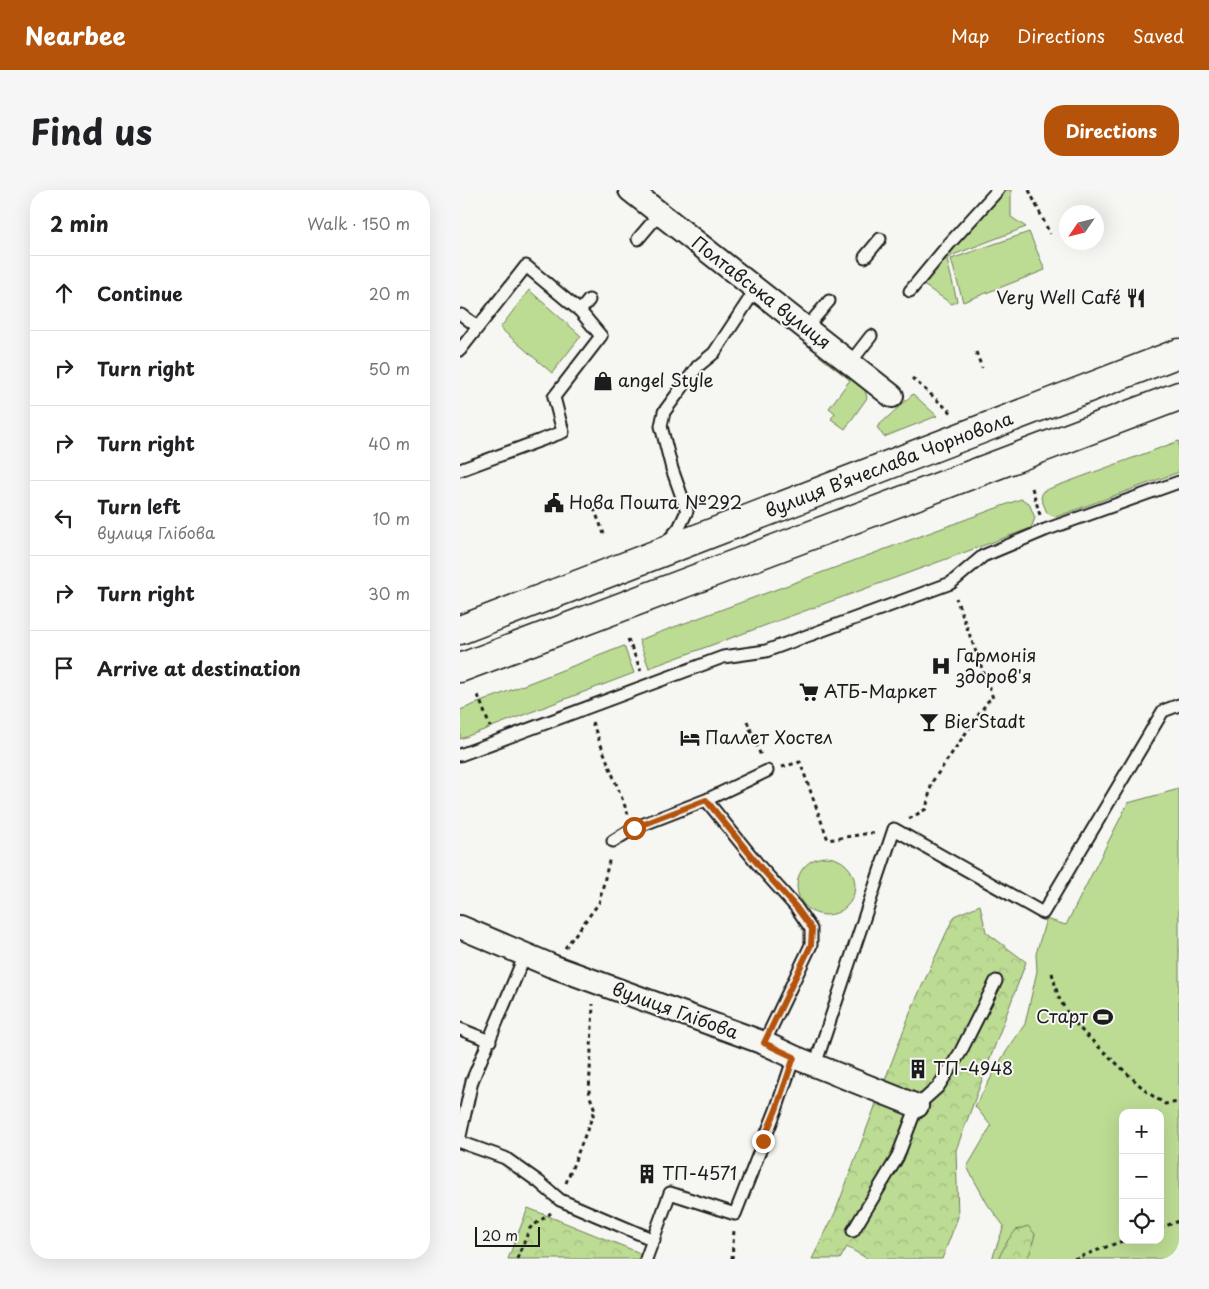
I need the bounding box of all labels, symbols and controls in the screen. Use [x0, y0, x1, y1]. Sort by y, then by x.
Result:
text: Nearbee [25, 17, 126, 53]
text: Map [951, 22, 989, 49]
text: Directions [1017, 22, 1105, 49]
text: Saved [1133, 22, 1184, 49]
text: Find us [30, 104, 152, 157]
button: Directions [1044, 105, 1179, 156]
north arrow [1059, 205, 1104, 250]
text: 2 min [50, 207, 109, 239]
text: Walk · 150 m [307, 211, 410, 235]
street label: Полтавська вулиця [686, 229, 837, 355]
icon: ahead [50, 279, 78, 307]
text: Continue [97, 279, 183, 307]
text: 20 m [369, 281, 410, 305]
place label: Very Well Café [996, 283, 1121, 310]
restaurant icon: Very Well Café [1125, 287, 1147, 309]
icon: right [50, 354, 78, 382]
text: Turn right [97, 354, 195, 382]
text: 50 m [369, 356, 410, 380]
place label: angel Style [618, 366, 714, 393]
shop icon: angel Style [592, 370, 614, 392]
street label: вулиця Вʼячеслава Чорновола [761, 404, 1017, 523]
icon: right [50, 429, 78, 457]
text: Turn right [97, 429, 195, 457]
text: 40 m [368, 431, 410, 455]
place label: Нова Пошта №292 [569, 488, 742, 515]
text: Turn left [97, 492, 181, 520]
public building icon: Нова Пошта №292 [543, 492, 565, 514]
icon: left [50, 504, 78, 532]
text: 10 m [373, 506, 410, 530]
text: вулиця Глібова [97, 520, 215, 544]
icon: right [50, 579, 78, 607]
text: Turn right [97, 579, 195, 607]
text: 30 m [368, 581, 410, 605]
place label: Гармонія здоров'я [955, 641, 1036, 689]
icon: arrive [50, 654, 78, 682]
text: Arrive at destination [97, 654, 301, 682]
hospital icon: Гармонія здоров'я [930, 655, 952, 677]
place label: АТБ-Маркет [824, 677, 937, 704]
supermarket icon: АТБ-Маркет [798, 681, 820, 703]
place label: BierStadt [944, 707, 1025, 734]
bar icon: BierStadt [918, 711, 940, 733]
place label: Паллет Хостел [705, 723, 833, 750]
hotel icon: Паллет Хостел [679, 727, 701, 749]
route start [623, 817, 646, 840]
street label: вулиця Глібова [609, 974, 743, 1045]
place label: Старт [1036, 1002, 1088, 1029]
sports icon: Старт [1092, 1006, 1114, 1028]
place label: ТП-4948 [933, 1054, 1013, 1081]
building icon: ТП-4948 [907, 1058, 929, 1080]
map controls [1119, 1109, 1164, 1244]
button: + [1119, 1109, 1164, 1154]
route end [752, 1130, 775, 1153]
button: − [1119, 1154, 1164, 1199]
place label: ТП-4571 [662, 1159, 737, 1186]
building icon: ТП-4571 [636, 1163, 658, 1185]
button: locate [1119, 1199, 1164, 1244]
scale bar [475, 1224, 540, 1247]
text: 20 m [482, 1225, 518, 1246]

